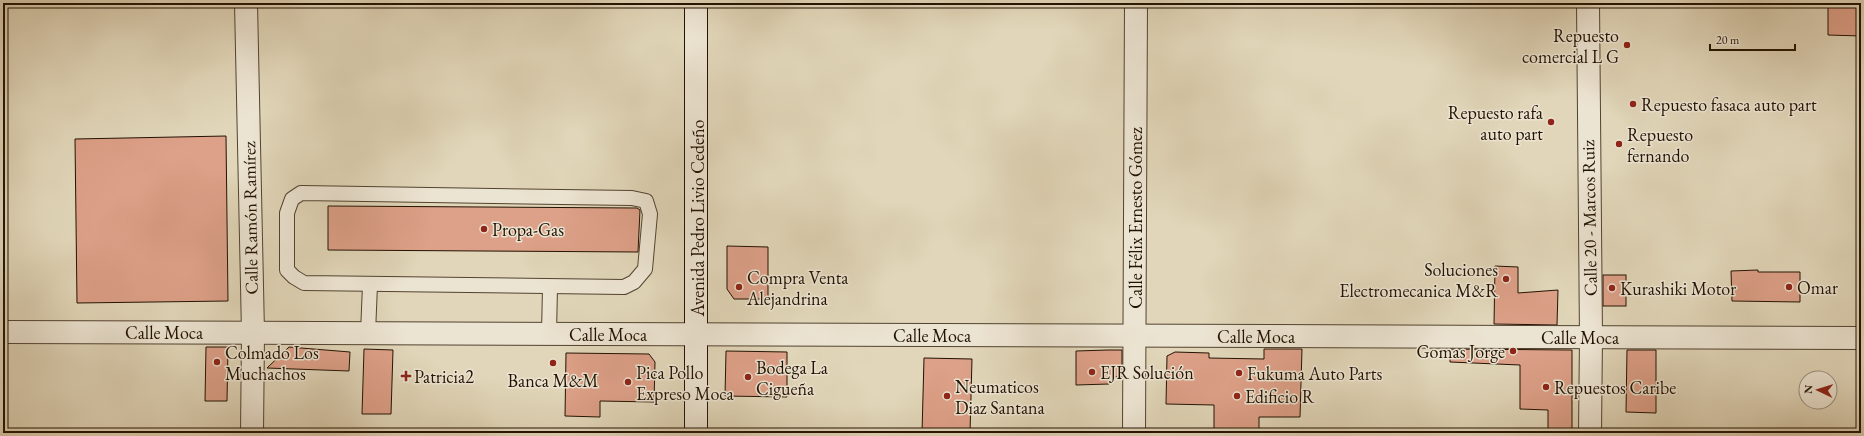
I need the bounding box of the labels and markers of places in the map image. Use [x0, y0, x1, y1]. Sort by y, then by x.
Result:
place label: Repuesto comercial L G [1522, 24, 1619, 68]
marker: Repuesto comercial L G [1622, 40, 1632, 50]
place label: Repuesto fasaca auto part [1641, 93, 1817, 116]
marker: Repuesto fasaca auto part [1628, 99, 1638, 109]
place label: Repuesto rafa auto part [1448, 101, 1544, 145]
marker: Repuesto rafa auto part [1546, 117, 1556, 127]
place label: Repuesto fernando [1627, 123, 1693, 167]
marker: Repuesto fernando [1614, 139, 1624, 149]
place label: Propa-Gas [492, 218, 564, 241]
marker: Propa-Gas [479, 224, 489, 234]
place label: Soluciones Electromecanica M&R [1339, 258, 1498, 302]
place label: Compra Venta Alejandrina [746, 266, 849, 310]
marker: Soluciones Electromecanica M&R [1501, 274, 1511, 284]
place label: Omar [1797, 276, 1838, 299]
place label: Kurashiki Motor [1620, 277, 1736, 300]
marker: Compra Venta Alejandrina [734, 282, 744, 292]
marker: Omar [1784, 282, 1794, 292]
marker: Kurashiki Motor [1607, 283, 1617, 293]
place label: Gomas Jorge [1416, 340, 1505, 363]
place label: Colmado Los Muchachos [225, 341, 319, 385]
marker: Gomas Jorge [1508, 346, 1518, 356]
place label: Bodega La Cigueña [756, 356, 829, 400]
marker: Colmado Los Muchachos [212, 357, 222, 367]
marker: Banca M&M [548, 358, 558, 368]
place label: Pica Pollo Expreso Moca [636, 361, 734, 405]
place label: EJR Solución [1100, 361, 1194, 384]
place label: Fukuma Auto Parts [1247, 362, 1382, 385]
place label: Patricia2 [414, 365, 474, 388]
marker: EJR Solución [1087, 367, 1097, 377]
marker: Fukuma Auto Parts [1234, 368, 1244, 378]
place label: Banca M&M [507, 369, 599, 392]
marker: Patricia2 [401, 371, 411, 381]
marker: Bodega La Cigueña [743, 372, 753, 382]
place label: Neumaticos Diaz Santana [955, 375, 1046, 419]
place label: Repuestos Caribe [1554, 376, 1676, 399]
marker: Pica Pollo Expreso Moca [623, 377, 633, 387]
marker: Repuestos Caribe [1541, 382, 1551, 392]
place label: Edificio R [1245, 385, 1315, 408]
marker: Neumaticos Diaz Santana [942, 391, 952, 401]
marker: Edificio R [1232, 391, 1242, 401]

